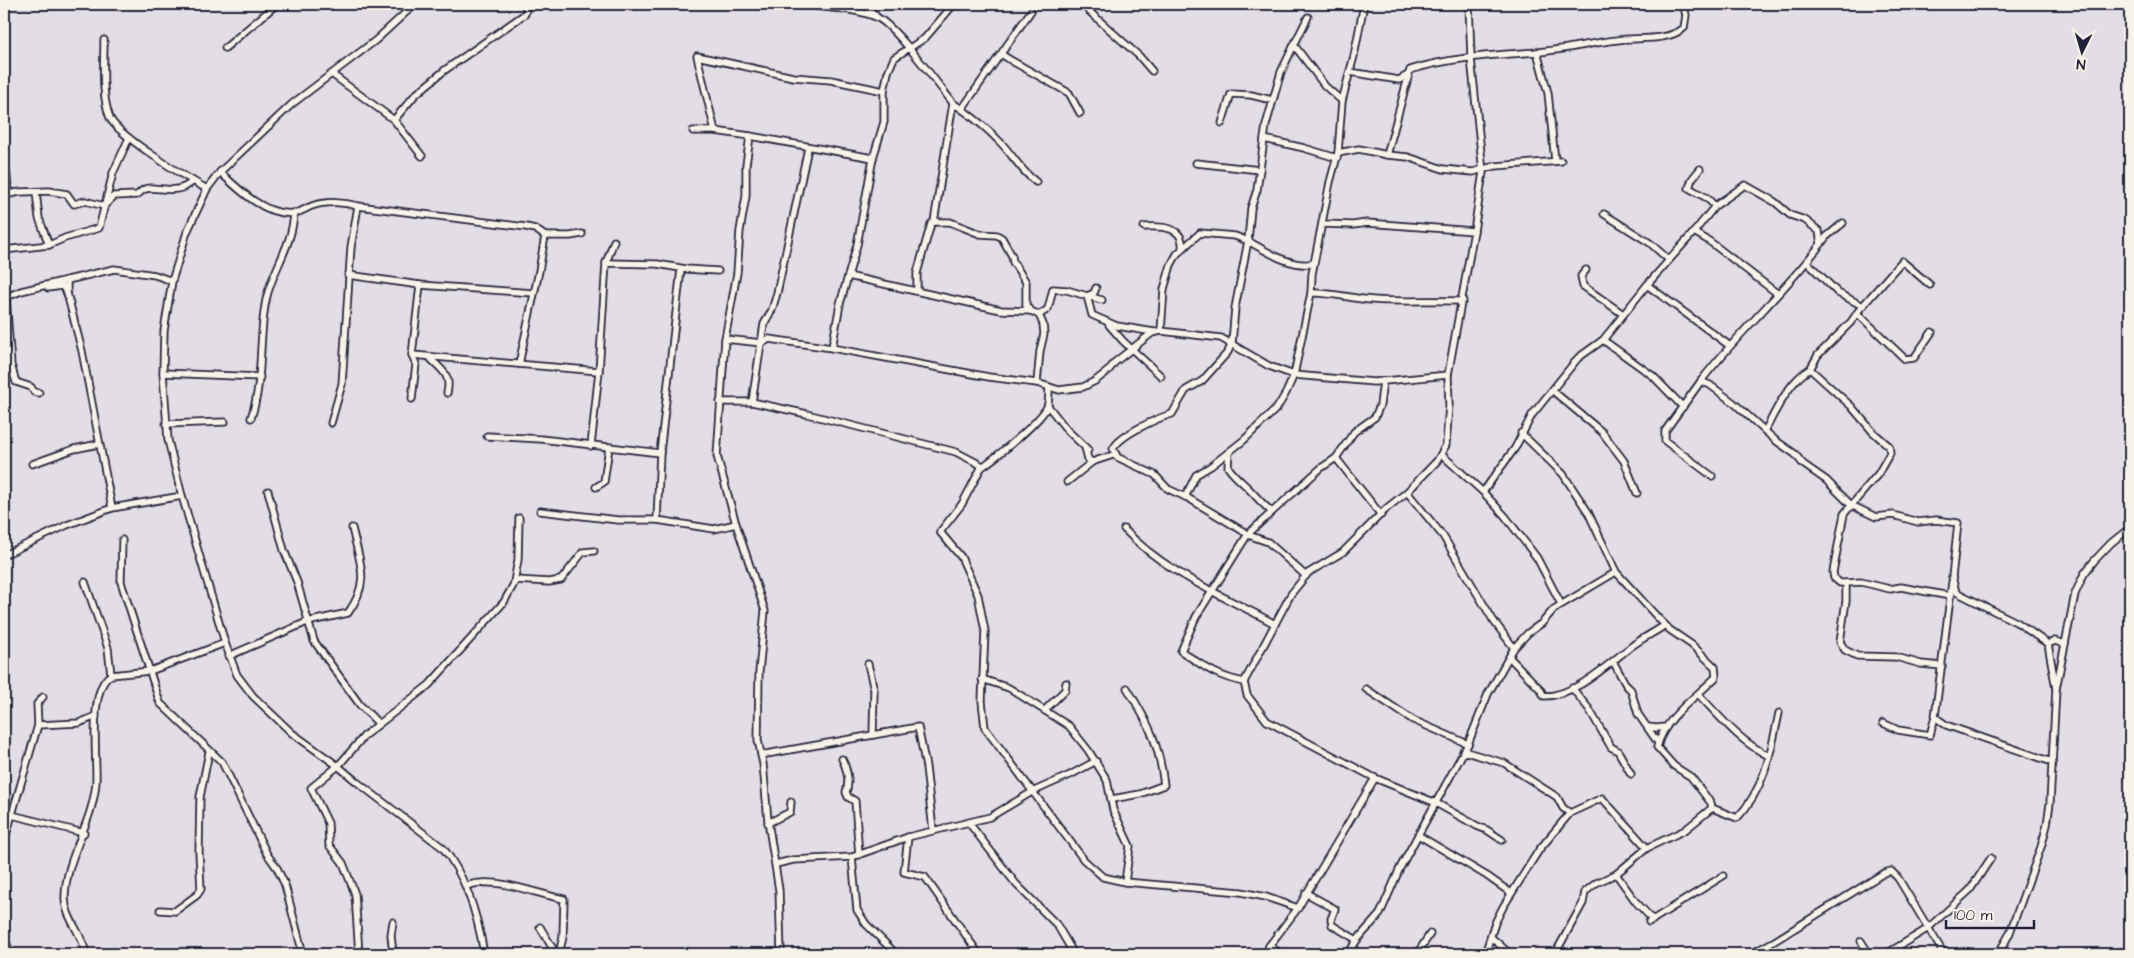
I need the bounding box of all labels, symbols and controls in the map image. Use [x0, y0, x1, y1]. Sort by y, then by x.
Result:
north arrow [2056, 28, 2106, 78]
text: N [2075, 54, 2086, 74]
scale bar [1946, 898, 2034, 930]
text: 100 m [1954, 905, 1993, 926]

